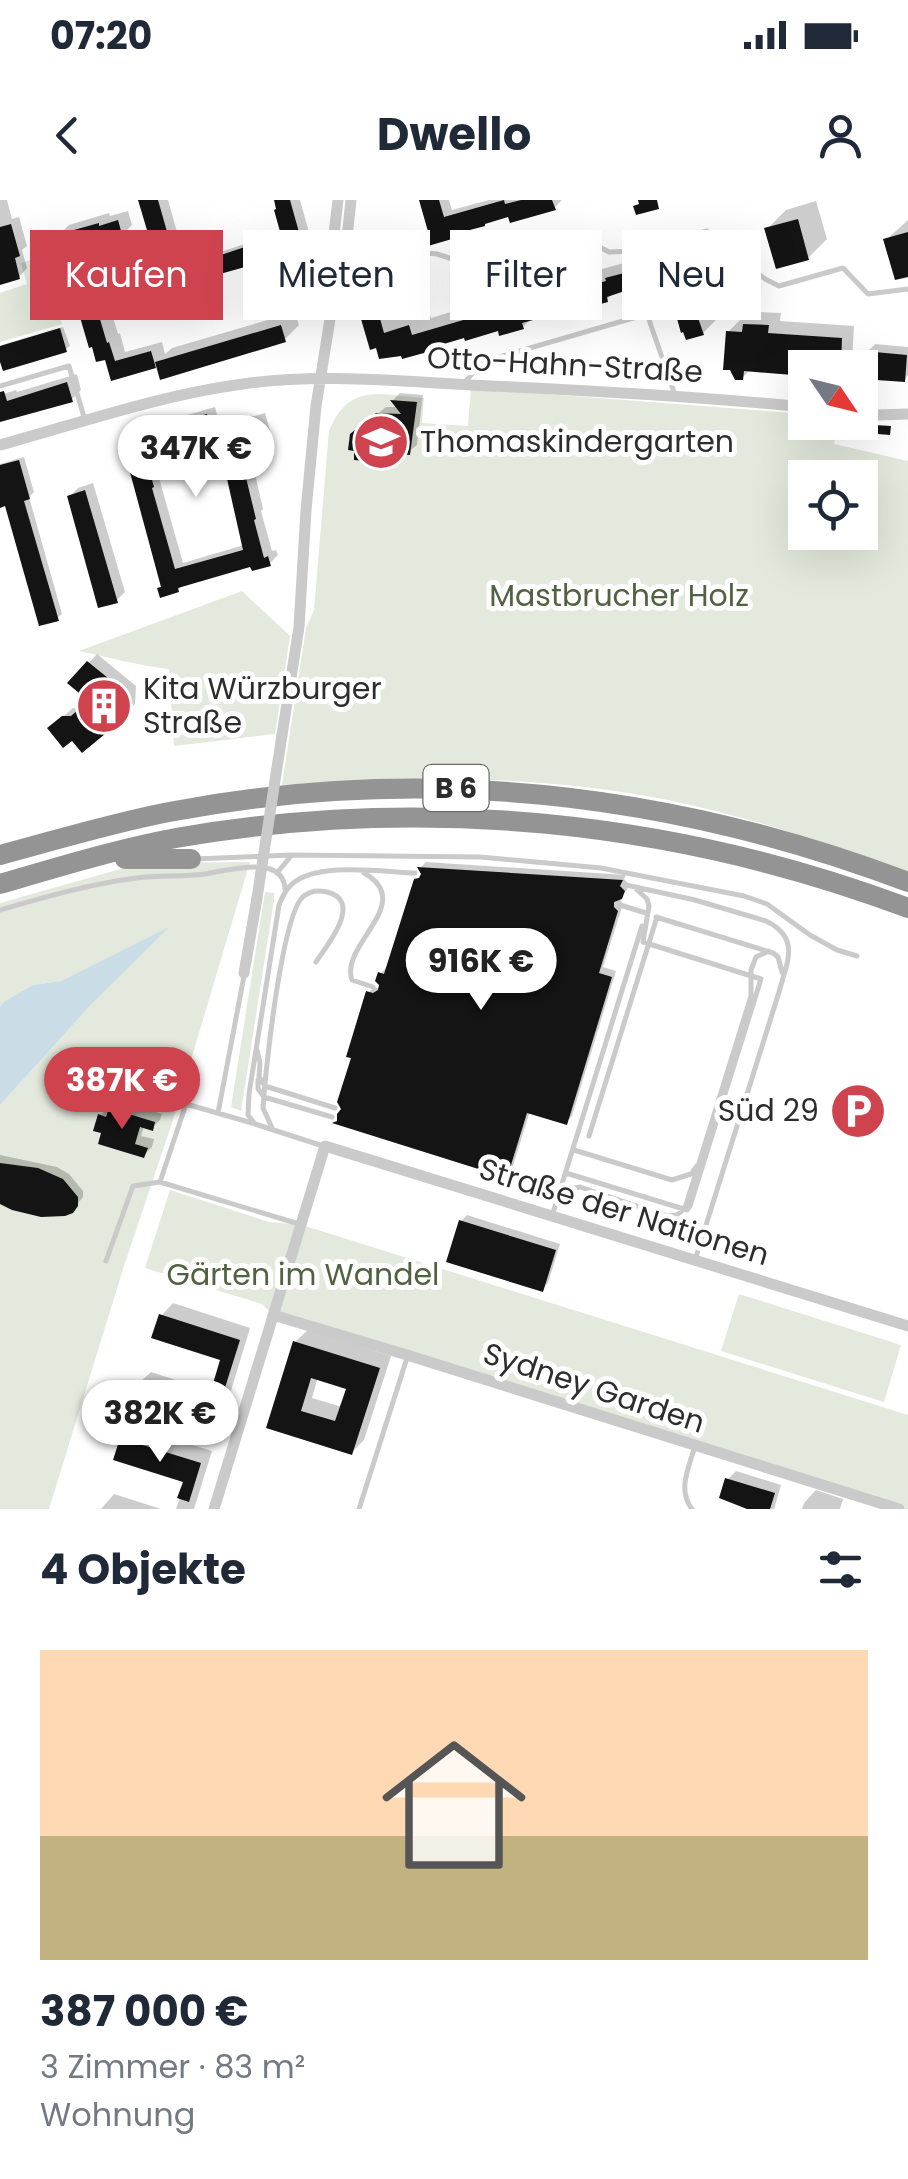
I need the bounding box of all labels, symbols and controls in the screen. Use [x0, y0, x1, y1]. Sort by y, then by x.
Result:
text: 07:20 [50, 9, 152, 62]
text: Dwello [377, 103, 531, 166]
icon: back [40, 108, 95, 163]
icon: person [813, 108, 868, 163]
chip: Kaufen [30, 230, 223, 320]
chip: Mieten [243, 230, 430, 320]
chip: Filter [450, 230, 602, 320]
chip: Neu [622, 230, 761, 320]
street label: Otto-Hahn-Straße [426, 336, 704, 393]
north arrow [788, 350, 878, 440]
map controls [788, 350, 878, 550]
school or university icon: Thomaskindergarten [351, 412, 411, 472]
pin: 347K € [115, 415, 277, 500]
place label: Thomaskindergarten [420, 420, 734, 463]
text: 347K € [140, 425, 252, 470]
button: locate [788, 460, 878, 550]
park label: Mastbrucher Holz [489, 574, 749, 617]
place label: Kita Würzburger Straße [143, 667, 382, 744]
building icon: Kita Würzburger Straße [74, 676, 134, 736]
road number: B 6 [424, 765, 488, 811]
pin: 916K € [400, 928, 562, 1013]
text: 916K € [428, 938, 534, 983]
pin: 387K € [41, 1047, 203, 1132]
text: 387K € [66, 1057, 178, 1102]
parking icon: Süd 29 [828, 1081, 888, 1141]
place label: Süd 29 [718, 1089, 819, 1132]
street label: Straße der Nationen [474, 1147, 774, 1276]
park label: Gärten im Wandel [167, 1253, 439, 1296]
street label: Sydney Garden [478, 1331, 710, 1444]
pin: 382K € [79, 1380, 241, 1465]
text: 382K € [104, 1390, 216, 1435]
text: 4 Objekte [40, 1540, 246, 1599]
icon: filters [813, 1542, 868, 1597]
icon: home [364, 1715, 544, 1895]
text: 387 000 € [40, 1982, 249, 2041]
text: 3 Zimmer · 83 m² [40, 2044, 305, 2089]
text: Wohnung [40, 2092, 195, 2137]

